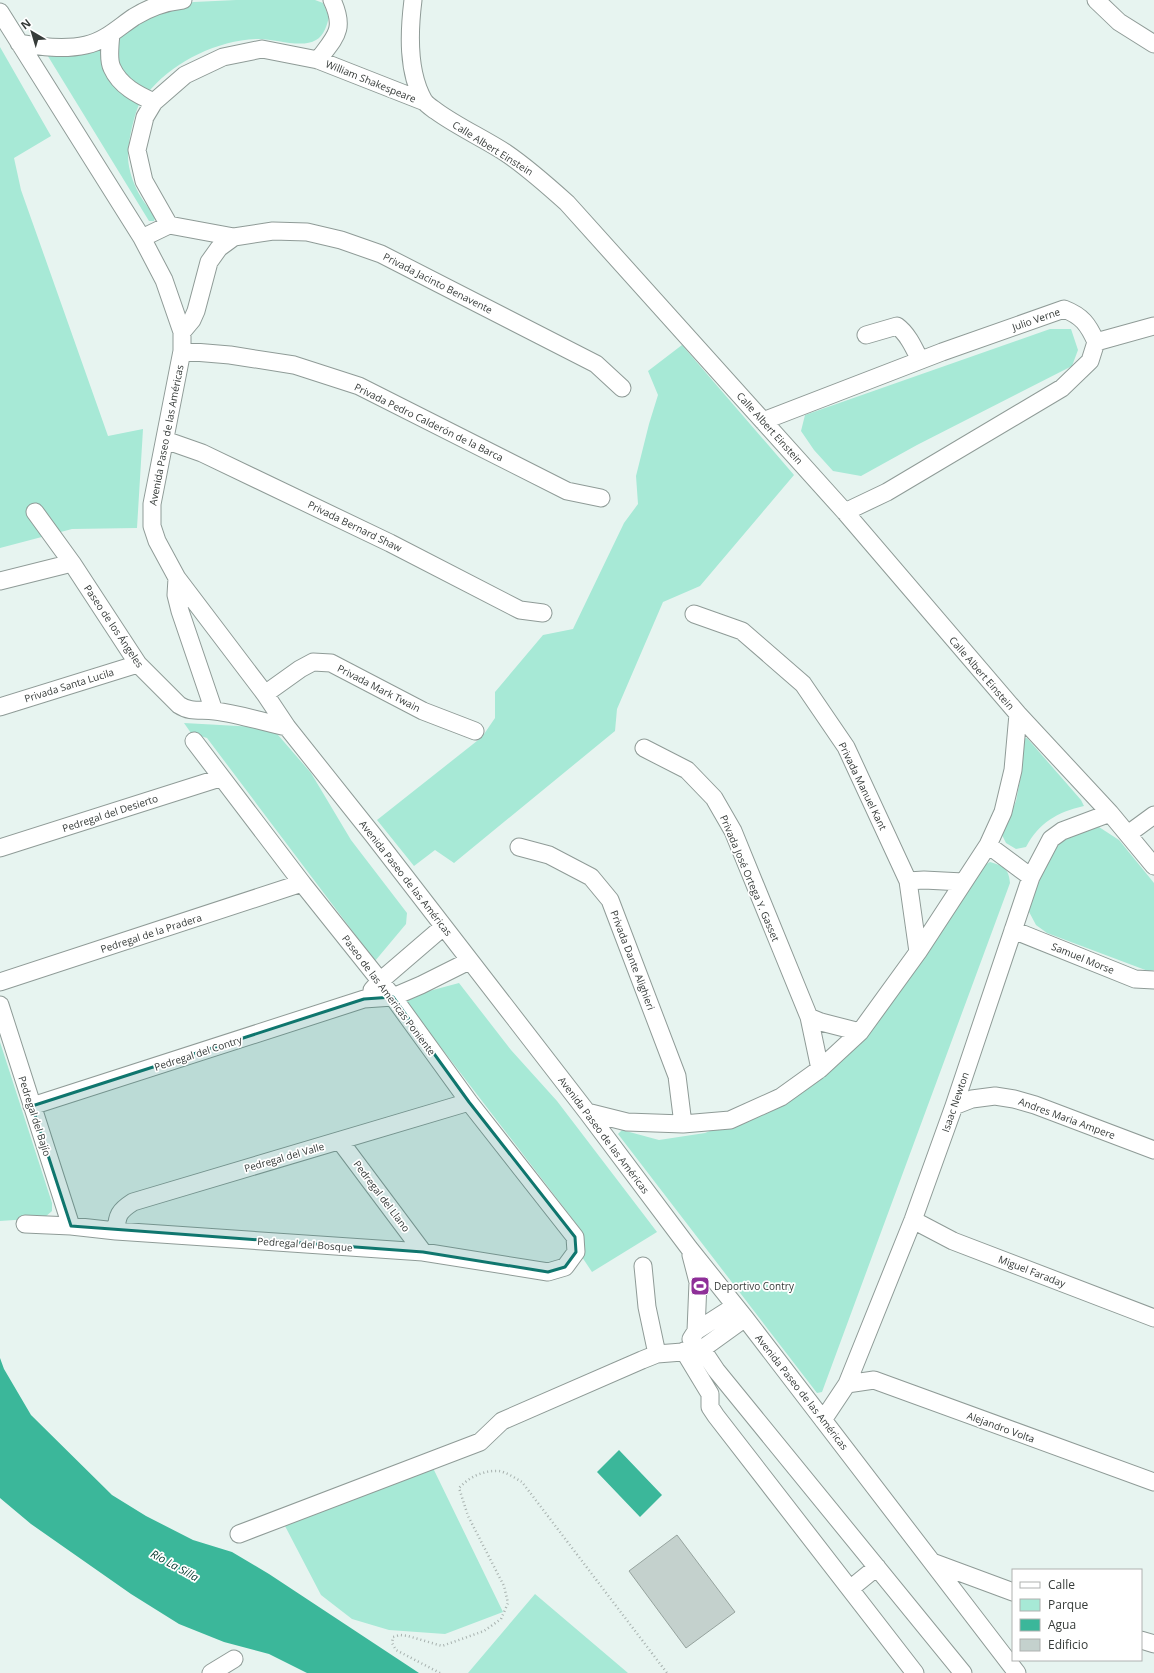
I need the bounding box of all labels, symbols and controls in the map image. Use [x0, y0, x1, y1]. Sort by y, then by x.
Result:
north arrow [12, 12, 52, 52]
text: N [17, 15, 34, 32]
street label: William Shakespeare [324, 56, 419, 106]
street label: Calle Albert Einstein [450, 117, 536, 179]
street label: Privada Jacinto Benavente [381, 249, 495, 317]
street label: Julio Verne [1009, 304, 1062, 334]
street label: Avenida Paseo de las Américas [145, 363, 187, 507]
street label: Privada Pedro Calderón de la Barca [352, 380, 506, 464]
street label: Calle Albert Einstein [734, 389, 806, 467]
street label: Privada Bernard Shaw [306, 497, 405, 555]
street label: Paseo de los Ángeles [81, 582, 147, 670]
street label: Calle Albert Einstein [946, 633, 1018, 713]
street label: Privada Mark Twain [335, 661, 423, 715]
street label: Privada Santa Lucila [22, 665, 116, 705]
street label: Privada Manuel Kant [836, 740, 891, 833]
street label: Pedregal del Desierto [60, 791, 160, 835]
street label: Privada José Ortega Y. Gasset [717, 813, 783, 944]
street label: Avenida Paseo de las Américas [356, 817, 456, 939]
street label: Privada Dante Alighieri [607, 908, 659, 1012]
street label: Pedregal de la Pradera [99, 910, 203, 956]
street label: Paseo de las Americas Poniente [339, 932, 439, 1058]
street label: Samuel Morse [1049, 939, 1117, 977]
street label: Pedregal del Contry [152, 1032, 245, 1074]
street label: Isaac Newton [938, 1070, 972, 1134]
street label: Pedregal del Bajío [15, 1074, 55, 1158]
street label: Avenida Paseo de las Américas [555, 1074, 653, 1197]
street label: Andres Maria Ampere [1017, 1094, 1118, 1142]
street label: Pedregal del Valle [242, 1139, 326, 1175]
street label: Pedregal del Llano [351, 1157, 413, 1235]
street label: Pedregal del Bosque [257, 1234, 354, 1254]
street label: Miguel Faraday [996, 1252, 1069, 1291]
sports icon: Deportivo Contry [689, 1275, 711, 1297]
place label: Deportivo Contry [714, 1279, 795, 1293]
street label: Avenida Paseo de las Américas [752, 1331, 852, 1453]
street label: Alejandro Volta [965, 1408, 1037, 1446]
water label: Río La Silla [148, 1546, 202, 1584]
legend [1012, 1569, 1142, 1661]
text: Calle [1048, 1576, 1075, 1593]
text: Parque [1048, 1596, 1088, 1613]
text: Agua [1048, 1616, 1076, 1633]
text: Edificio [1048, 1636, 1088, 1653]

